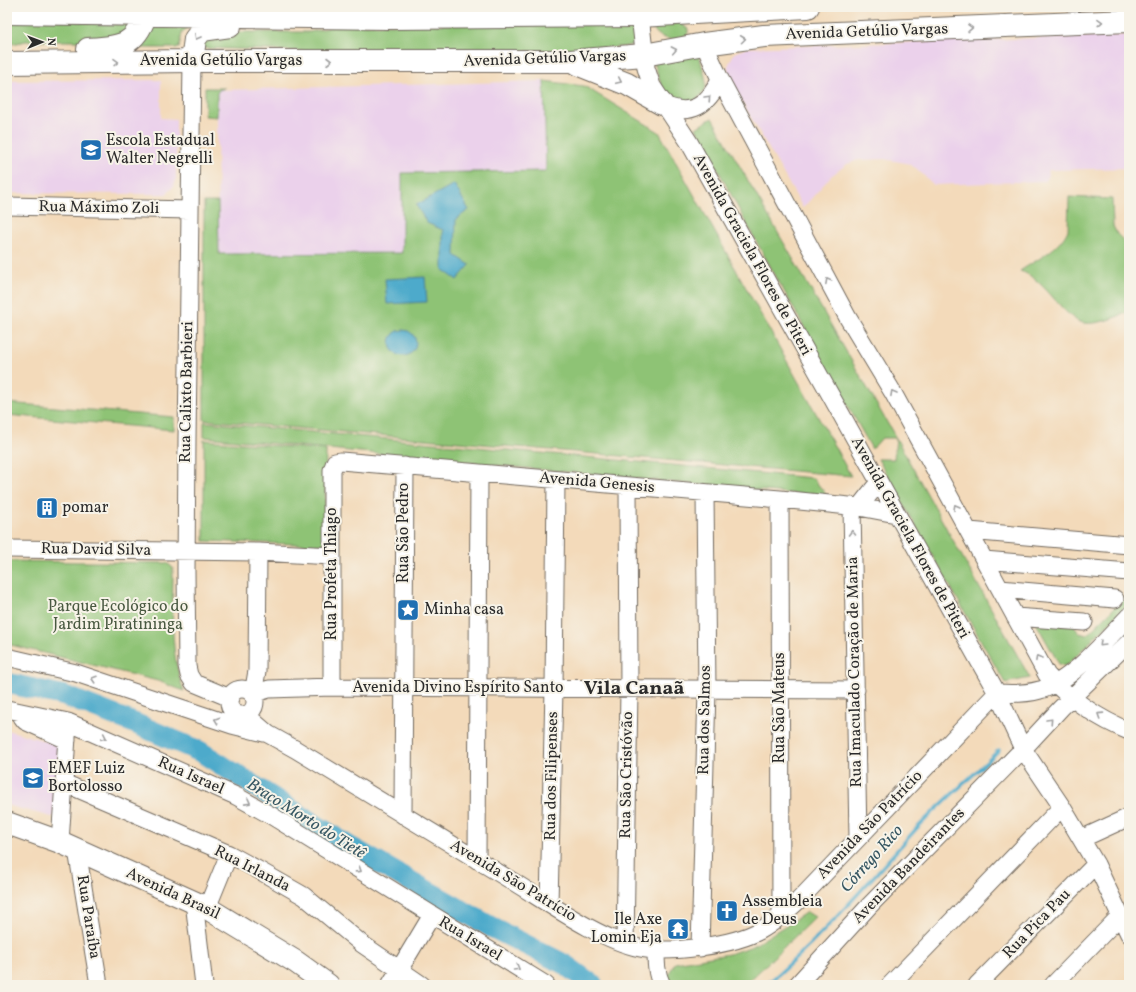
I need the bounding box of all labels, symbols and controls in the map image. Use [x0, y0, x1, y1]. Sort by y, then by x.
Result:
street label: Avenida Getúlio Vargas [785, 18, 949, 46]
one-way arrow [1097, 18, 1103, 27]
north arrow [22, 22, 62, 62]
one-way arrow [967, 23, 973, 32]
one-way arrow [194, 33, 202, 40]
one-way arrow [739, 35, 746, 44]
text: N [43, 38, 58, 46]
street label: Avenida Getúlio Vargas [463, 45, 627, 73]
one-way arrow [671, 46, 677, 54]
street label: Avenida Getúlio Vargas [140, 50, 302, 72]
one-way arrow [326, 57, 332, 65]
one-way arrow [113, 58, 119, 66]
one-way arrow [615, 76, 622, 84]
one-way arrow [703, 95, 711, 103]
place label: Escola Estadual Walter Negrelli [106, 130, 215, 170]
school or university icon: Escola Estadual Walter Negrelli [78, 137, 104, 163]
street label: Avenida Graciela Flores de Piteri [687, 150, 817, 360]
street label: Rua Máximo Zoli [38, 196, 160, 220]
one-way arrow [825, 277, 833, 285]
street label: Rua Calixto Barbieri [175, 321, 199, 463]
one-way arrow [890, 390, 897, 397]
street label: Avenida Graciela Flores de Piteri [845, 433, 975, 643]
street label: Avenida Genesis [538, 467, 656, 499]
street label: Rua São Pedro [393, 483, 415, 583]
building icon: pomar [34, 495, 60, 521]
place label: pomar [62, 497, 109, 519]
one-way arrow [953, 504, 960, 511]
street label: Rua Profeta Thiago [321, 507, 343, 641]
one-way arrow [848, 530, 857, 536]
street label: Rua David Silva [40, 538, 152, 562]
street label: Rua Imaculado Coração de Maria [842, 556, 868, 788]
park label: Parque Ecológico do Jardim Piratininga [48, 596, 188, 636]
place icon: Minha casa [395, 597, 421, 623]
place label: Minha casa [424, 599, 504, 621]
one-way arrow [1099, 639, 1107, 647]
street label: Rua São Mateus [769, 652, 791, 764]
one-way arrow [1035, 655, 1043, 662]
street label: Rua dos Salmos [693, 665, 717, 775]
one-way arrow [91, 675, 98, 684]
district label: Vila Canaã [584, 675, 684, 703]
street label: Avenida Divino Espírito Santo [352, 677, 564, 699]
street label: Rua dos Filipenses [540, 711, 564, 841]
street label: Rua São Cristóvão [615, 711, 639, 839]
one-way arrow [1097, 713, 1104, 720]
one-way arrow [214, 716, 221, 725]
one-way arrow [1045, 718, 1052, 725]
one-way arrow [100, 733, 107, 741]
street label: Rua Israel [154, 752, 228, 801]
place label: EMEF Luiz Bortolosso [48, 758, 125, 798]
school or university icon: EMEF Luiz Bortolosso [20, 765, 46, 791]
street label: Avenida São Patrício [812, 766, 928, 884]
water label: Braço Morto do Tietê [242, 773, 371, 866]
one-way arrow [244, 798, 251, 805]
street label: Avenida Bandeirantes [848, 803, 970, 929]
water label: Córrego Rico [835, 820, 909, 898]
street label: Avenida São Patrício [446, 835, 580, 927]
street label: Rua Irlanda [210, 840, 294, 898]
street label: Avenida Brasil [122, 863, 224, 926]
one-way arrow [355, 865, 362, 873]
street label: Rua Paraíba [71, 873, 105, 961]
street label: Rua Pica Pau [998, 884, 1076, 964]
place label: Assembleia de Deus [742, 891, 822, 931]
church icon: Assembleia de Deus [714, 898, 740, 924]
place label: Ile Axe Lomin Eja [591, 909, 662, 949]
street label: Rua Israel [434, 911, 506, 967]
temple icon: Ile Axe Lomin Eja [665, 916, 691, 942]
one-way arrow [513, 963, 520, 970]

